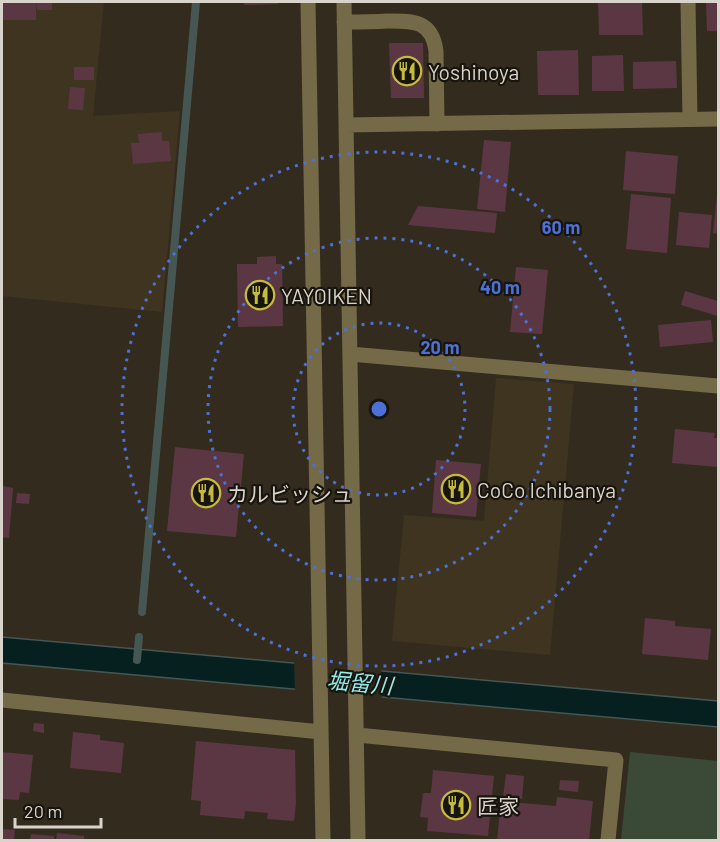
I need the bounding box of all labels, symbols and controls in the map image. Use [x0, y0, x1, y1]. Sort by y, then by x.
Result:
restaurant icon: Yoshinoya [391, 55, 423, 87]
place label: Yoshinoya [428, 59, 519, 84]
text: 60 m [542, 216, 580, 238]
text: 40 m [480, 276, 520, 298]
restaurant icon: YAYOIKEN [244, 279, 276, 311]
place label: YAYOIKEN [281, 283, 372, 308]
text: 20 m [421, 336, 459, 358]
centre of rings [369, 399, 389, 419]
restaurant icon: CoCo Ichibanya [440, 473, 472, 505]
restaurant icon: カルビッシュ [190, 477, 222, 509]
place label: CoCo Ichibanya [477, 477, 616, 502]
place label: カルビッシュ [227, 481, 353, 506]
water label: 堀留川 [326, 666, 396, 698]
restaurant icon: 匠家 [440, 789, 472, 821]
scale bar [15, 791, 100, 829]
place label: 匠家 [477, 793, 519, 818]
text: 20 m [24, 800, 62, 822]

